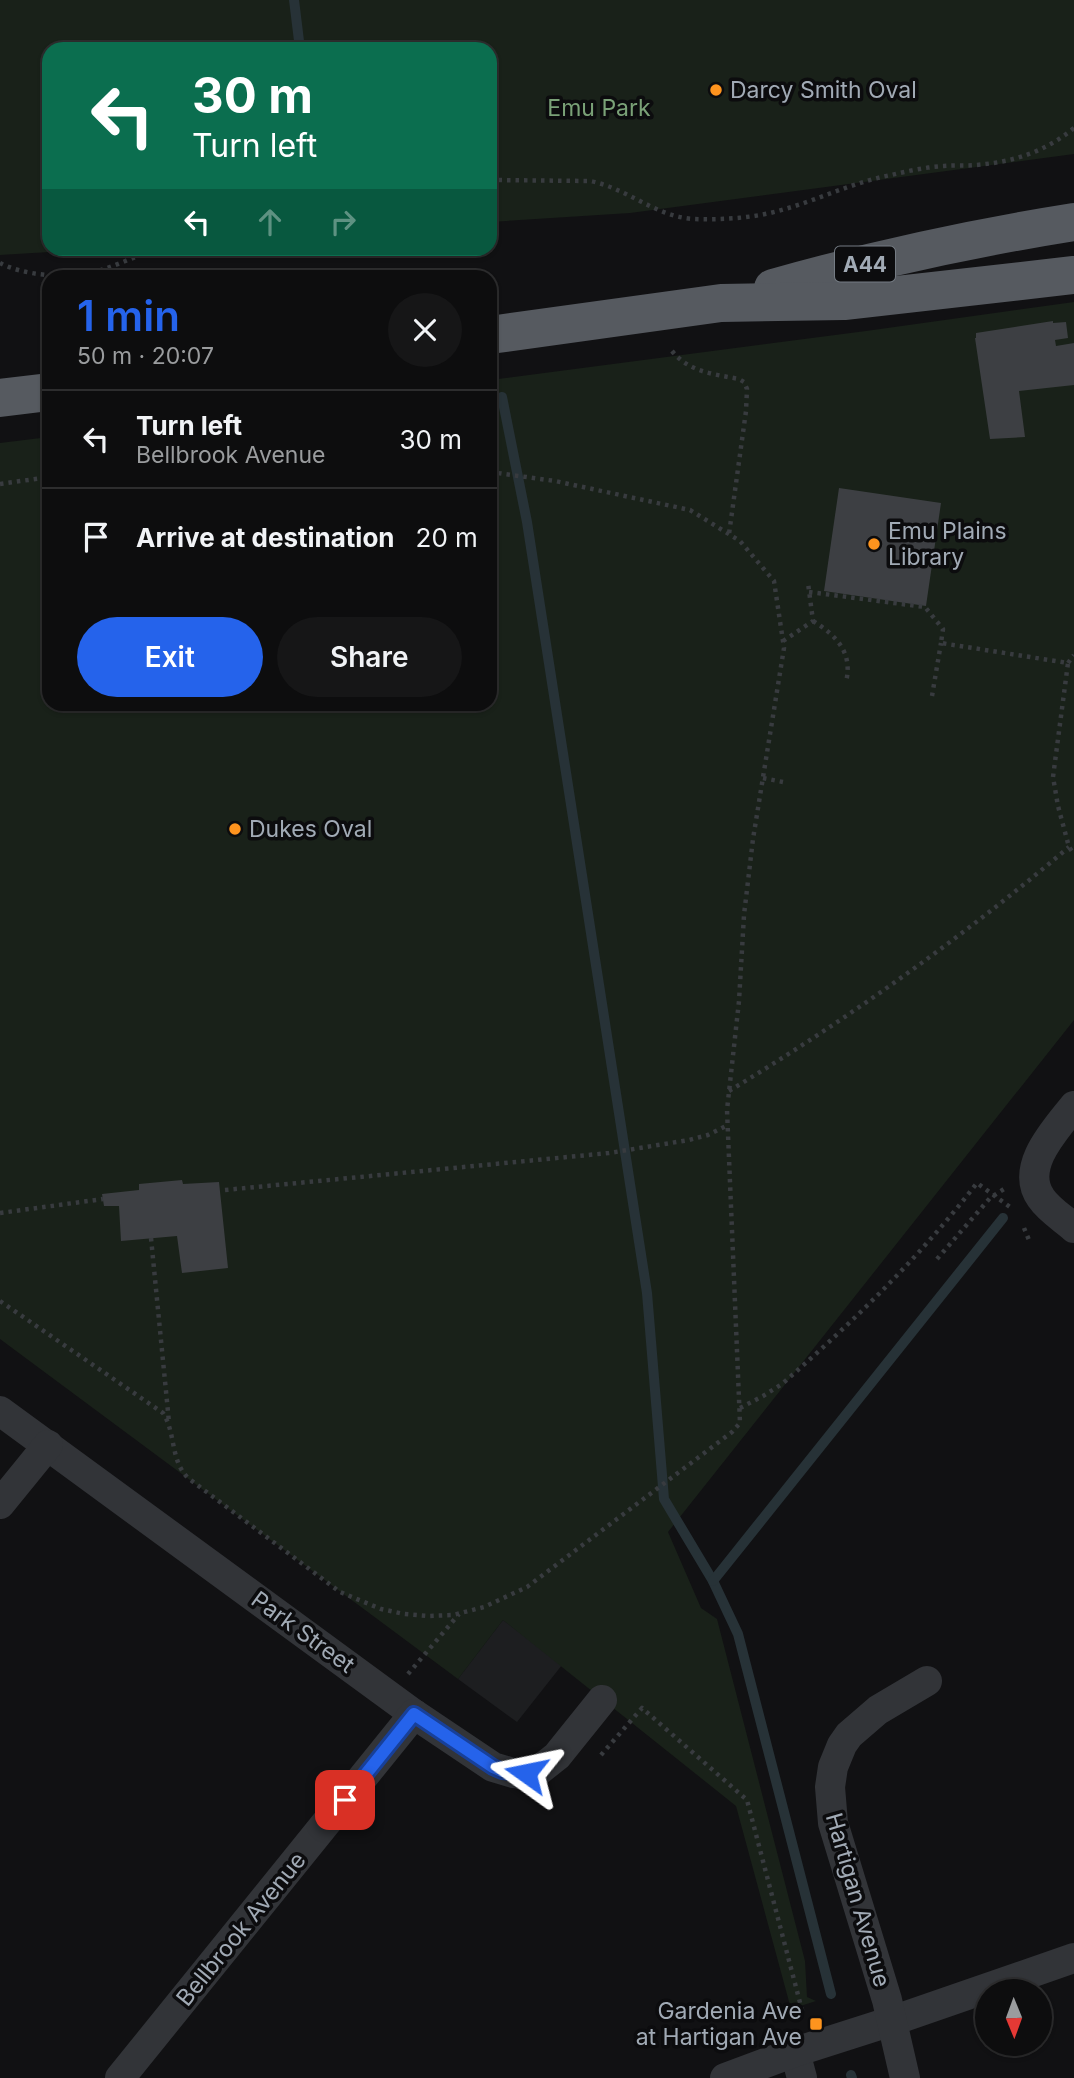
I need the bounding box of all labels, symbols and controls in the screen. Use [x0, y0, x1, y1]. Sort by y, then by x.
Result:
text: 30 m [192, 66, 313, 125]
icon: left [77, 70, 168, 161]
place label: Darcy Smith Oval [730, 76, 917, 104]
marker: Darcy Smith Oval [708, 82, 724, 98]
park label: Emu Park [547, 94, 651, 122]
text: Turn left [192, 126, 317, 165]
icon: left [178, 203, 216, 241]
icon: ahead [251, 203, 289, 241]
icon: right [324, 203, 362, 241]
road number: A44 [835, 246, 895, 282]
text: 1 min [77, 290, 180, 341]
button: close [388, 293, 462, 367]
text: 50 m · 20:07 [77, 342, 214, 370]
text: Turn left [136, 410, 242, 441]
icon: left [77, 420, 115, 458]
text: 30 m [399, 424, 462, 455]
text: Bellbrook Avenue [136, 441, 325, 469]
place label: Emu Plains Library [888, 517, 1007, 571]
icon: arrive [77, 518, 115, 556]
text: Arrive at destination [136, 522, 395, 553]
text: 20 m [416, 522, 478, 553]
marker: Emu Plains Library [866, 536, 882, 552]
button: Exit [77, 617, 263, 697]
button: Share [277, 617, 462, 697]
place label: Dukes Oval [249, 815, 372, 843]
marker: Dukes Oval [227, 821, 243, 837]
street label: Park Street [246, 1585, 360, 1679]
position arrow [489, 1736, 563, 1810]
pin [315, 1770, 375, 1830]
icon: arrive [326, 1781, 364, 1819]
street label: Hartigan Avenue [820, 1810, 896, 1990]
street label: Bellbrook Avenue [171, 1847, 311, 2011]
north arrow [975, 1979, 1052, 2056]
map controls [975, 1979, 1052, 2056]
place label: Gardenia Ave at Hartigan Ave [636, 1997, 802, 2051]
marker: Gardenia Ave at Hartigan Ave [808, 2016, 824, 2032]

